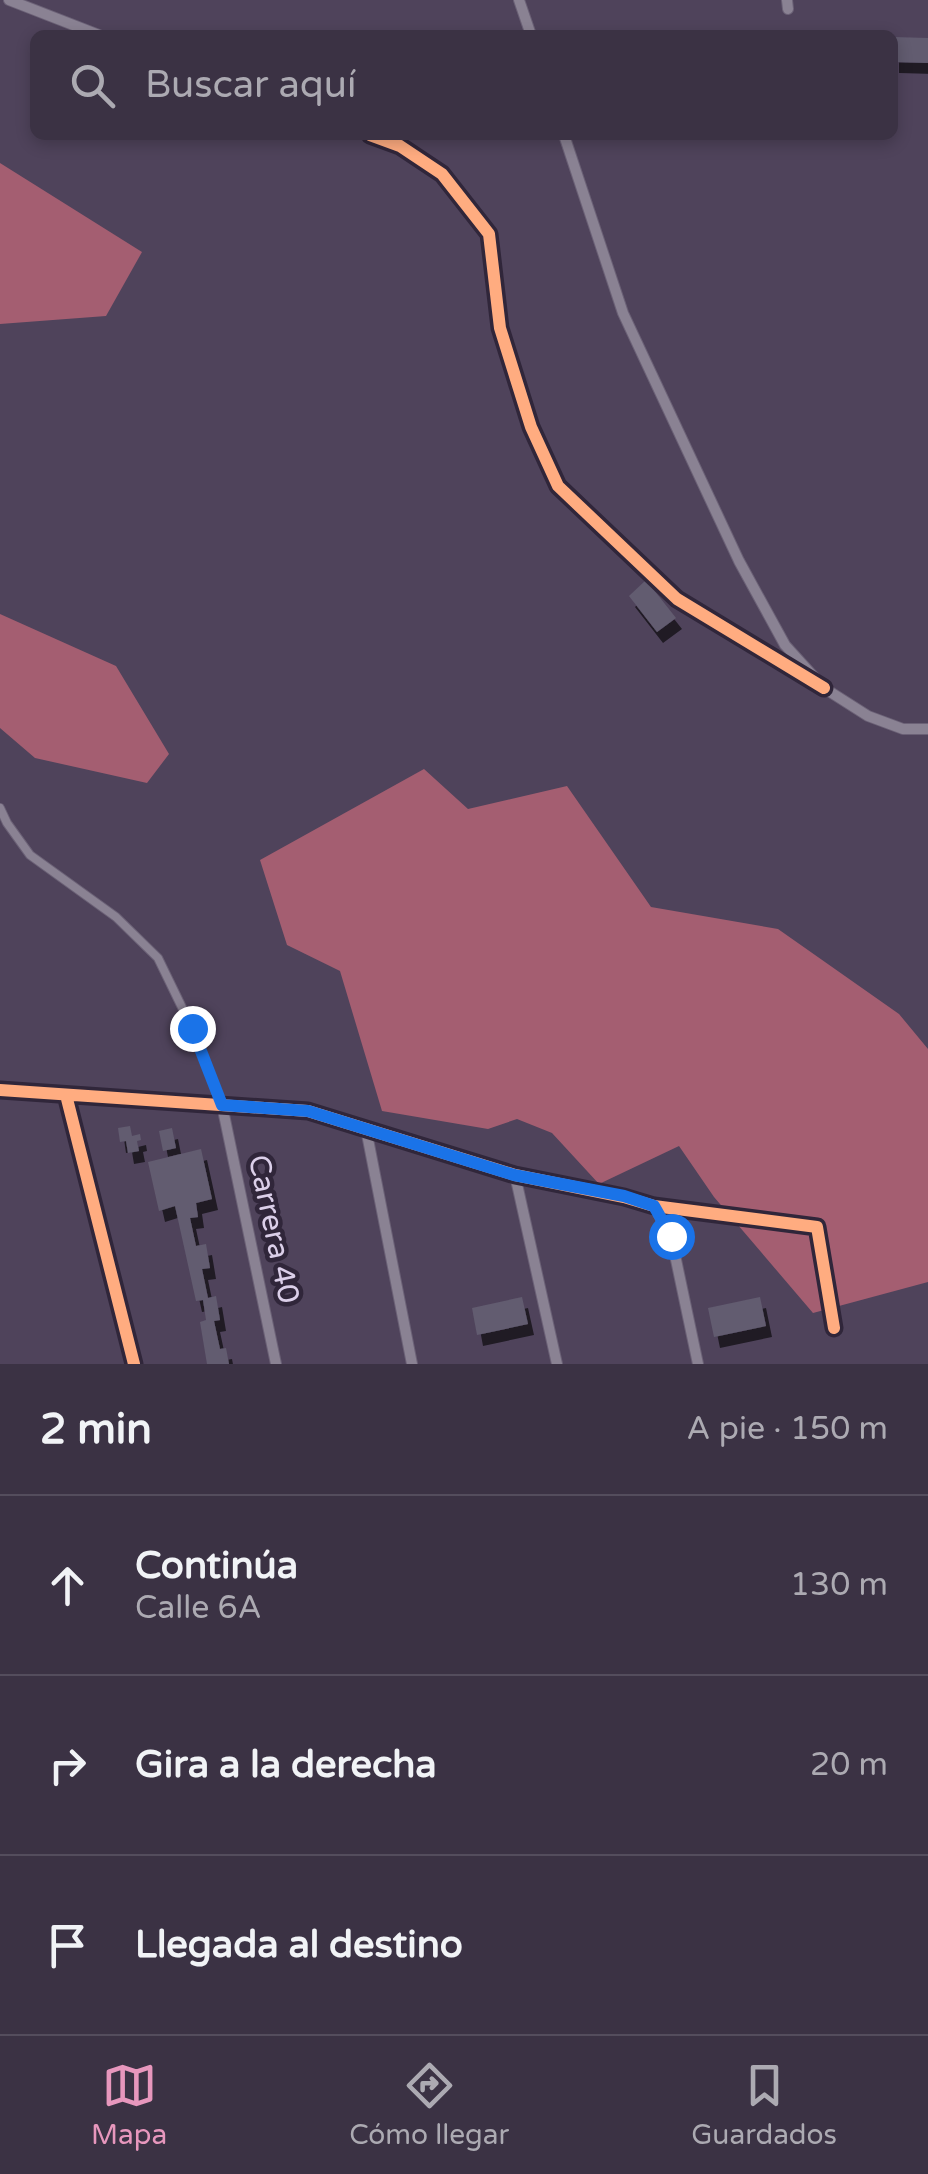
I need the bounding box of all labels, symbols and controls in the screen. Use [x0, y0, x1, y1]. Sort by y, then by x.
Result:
search box [30, 30, 898, 140]
icon: search [65, 58, 120, 113]
text: Buscar aquí [145, 62, 356, 108]
route end [170, 1006, 216, 1052]
street label: Carrera 40 [240, 1151, 307, 1307]
route start [649, 1214, 695, 1260]
text: 2 min [40, 1404, 152, 1455]
text: A pie · 150 m [687, 1410, 888, 1448]
text: Continúa [135, 1543, 298, 1589]
icon: ahead [40, 1558, 95, 1613]
text: 130 m [790, 1566, 888, 1604]
text: Calle 6A [135, 1589, 262, 1627]
icon: right [40, 1738, 95, 1793]
text: Gira a la derecha [135, 1742, 437, 1788]
text: 20 m [810, 1746, 888, 1784]
icon: arrive [40, 1918, 95, 1973]
text: Llegada al destino [135, 1922, 463, 1968]
tab: Mapa [91, 2058, 167, 2152]
tab: Cómo llegar [349, 2058, 509, 2152]
tab: Guardados [691, 2058, 837, 2152]

